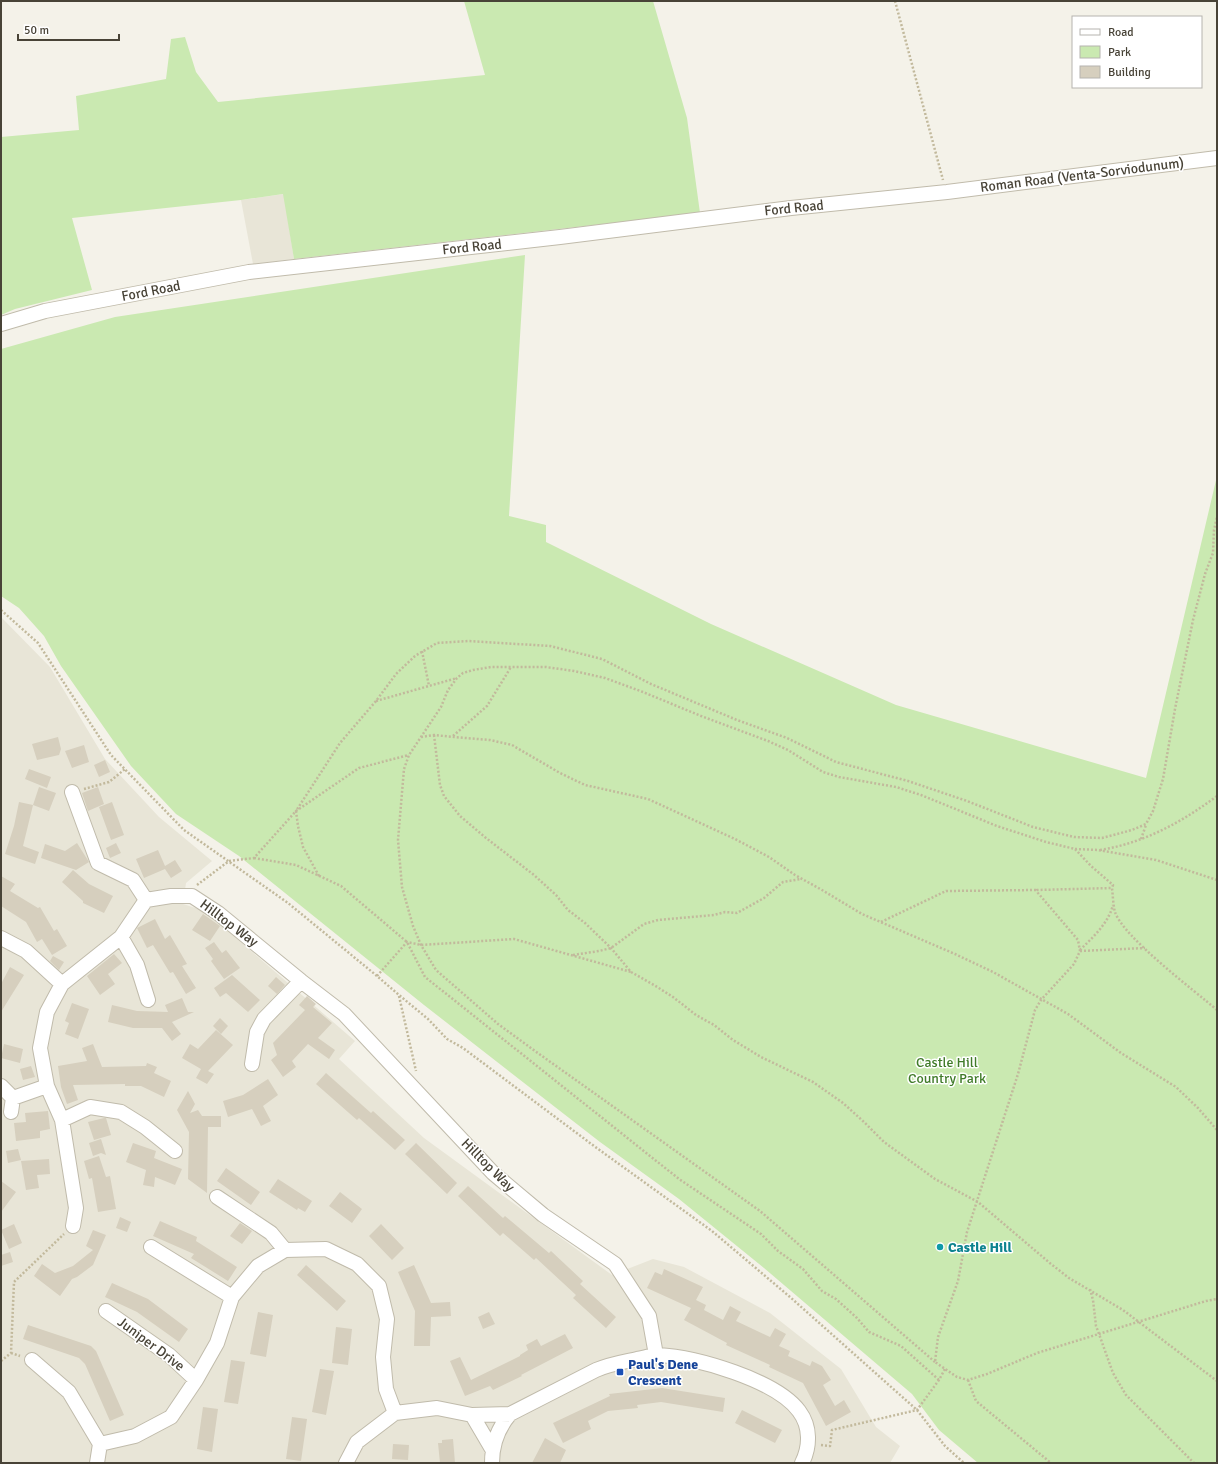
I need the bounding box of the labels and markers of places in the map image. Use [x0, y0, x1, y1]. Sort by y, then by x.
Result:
place label: Castle Hill [948, 1239, 1012, 1256]
marker: Castle Hill [935, 1242, 945, 1252]
place label: Paul's Dene Crescent [628, 1356, 698, 1389]
marker: Paul's Dene Crescent [615, 1367, 625, 1377]

